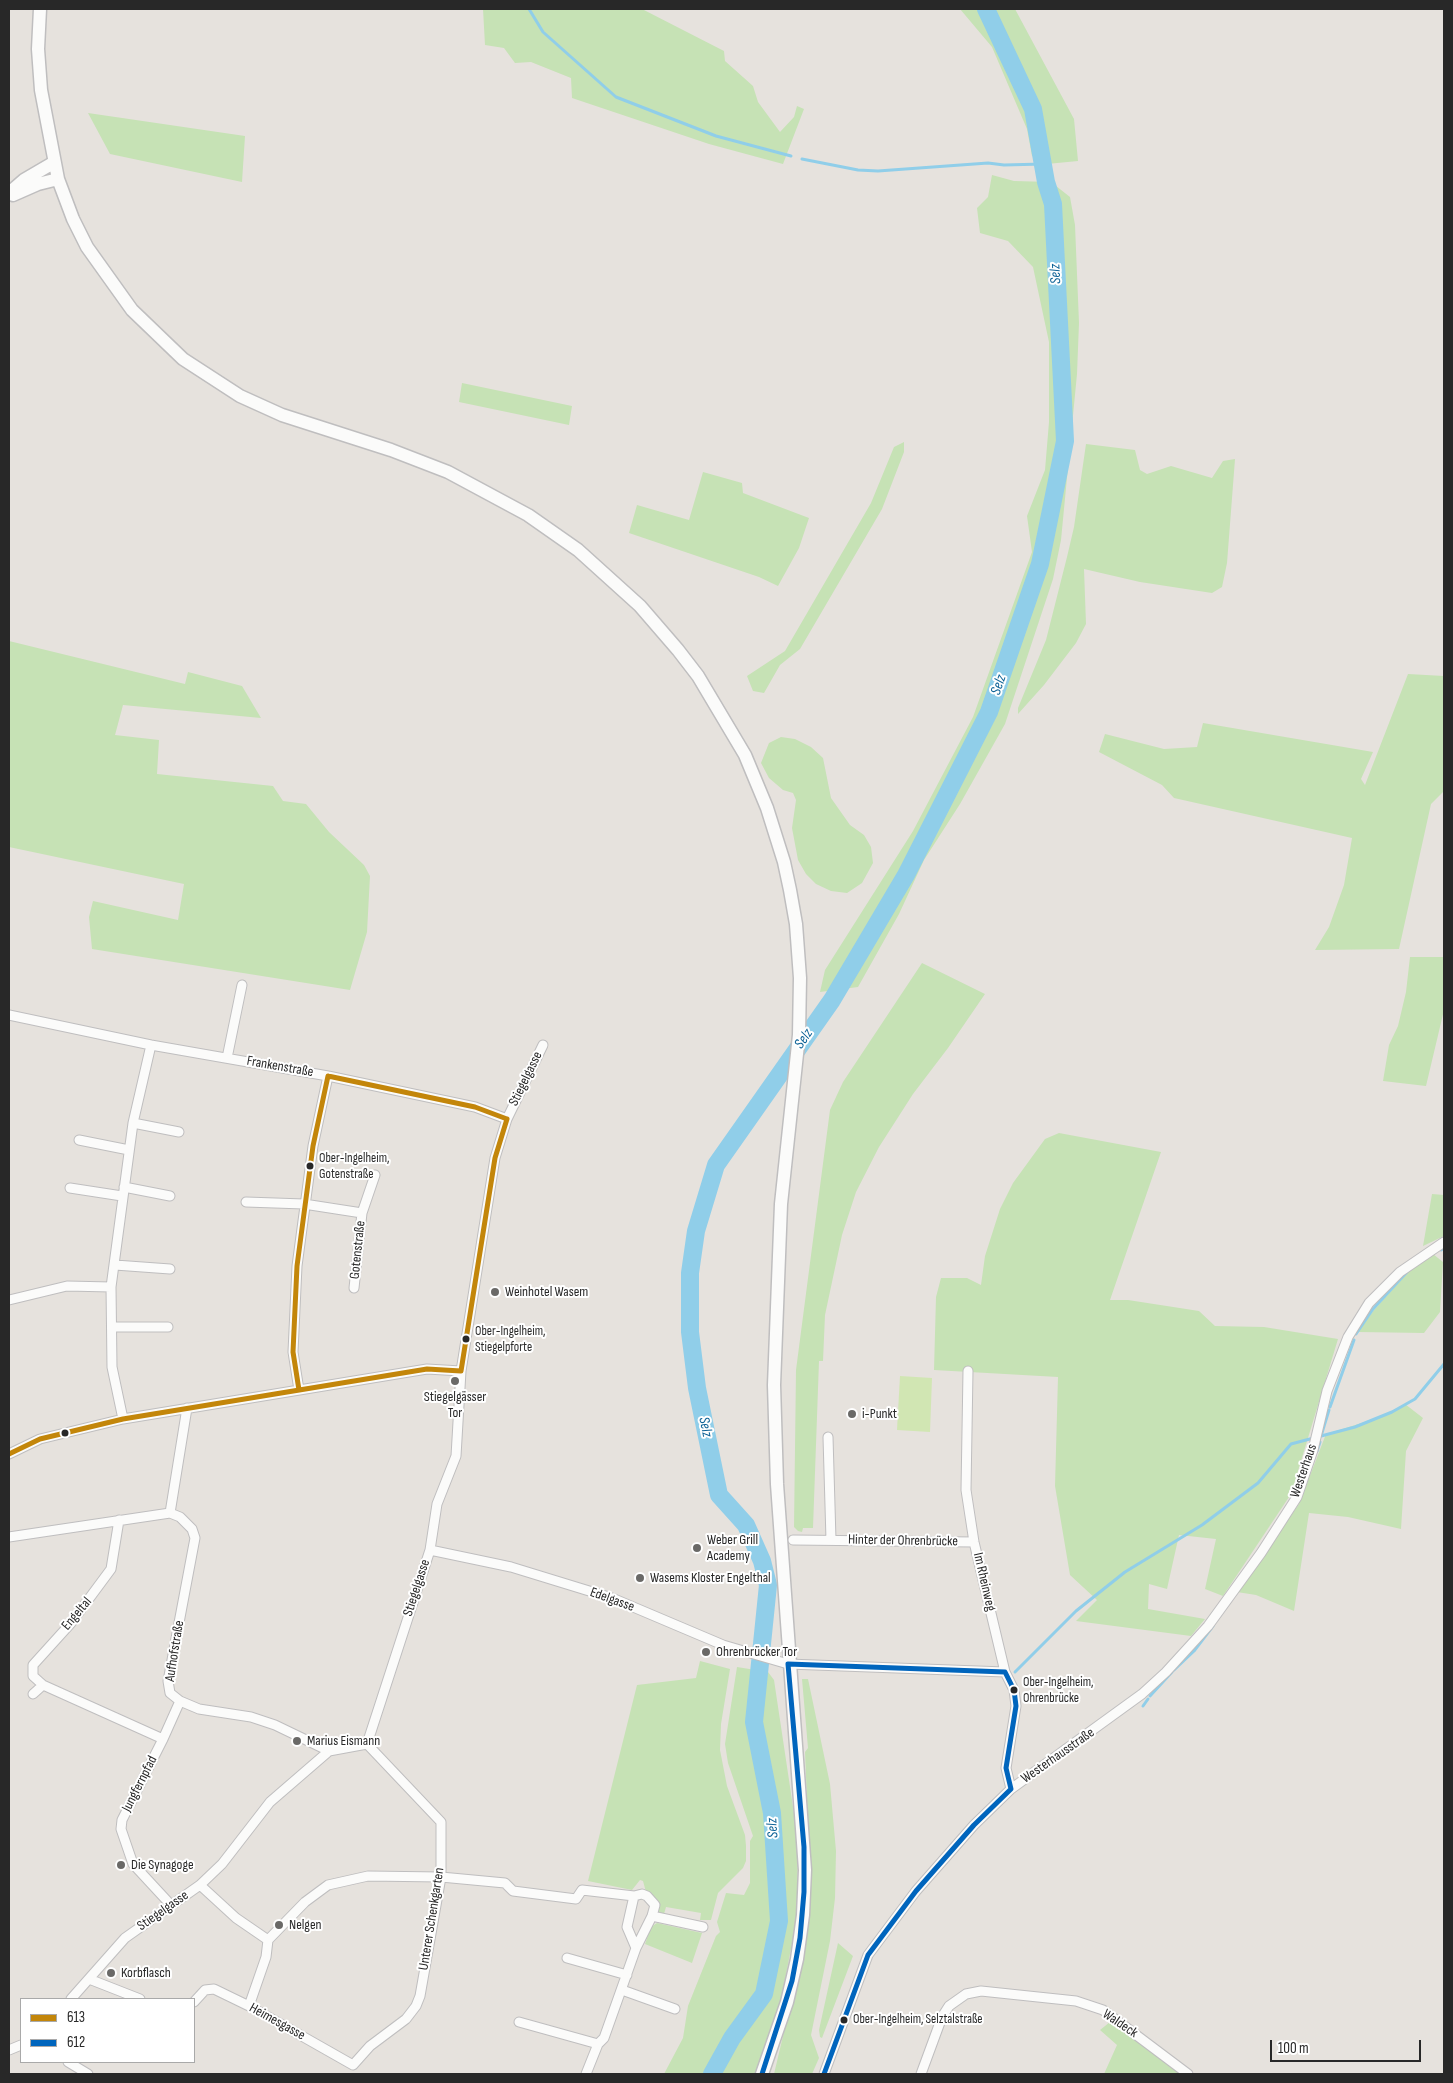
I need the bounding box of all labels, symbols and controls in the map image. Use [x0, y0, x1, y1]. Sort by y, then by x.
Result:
water label: Selz [1046, 263, 1066, 285]
water label: Selz [987, 673, 1011, 697]
water label: Selz [791, 1026, 817, 1052]
street label: Stiegelgasse [506, 1049, 546, 1109]
street label: Frankenstraße [245, 1053, 315, 1081]
place label: Ober-Ingelheim, Gotenstraße [319, 1151, 389, 1182]
marker: Ober-Ingelheim, Gotenstraße [305, 1161, 315, 1171]
street label: Gotenstraße [347, 1220, 369, 1280]
place label: Weinhotel Wasem [505, 1284, 588, 1300]
marker: Weinhotel Wasem [489, 1286, 501, 1298]
place label: Ober-Ingelheim, Stiegelpforte [475, 1324, 545, 1355]
marker: Ober-Ingelheim, Stiegelpforte [461, 1334, 471, 1344]
marker: Stiegelgässer Tor [449, 1375, 461, 1387]
place label: Stiegelgässer Tor [424, 1389, 486, 1421]
place label: i-Punkt [862, 1406, 897, 1422]
marker: i-Punkt [846, 1408, 858, 1420]
water label: Selz [694, 1415, 716, 1439]
unlabelled marker [60, 1428, 70, 1438]
street label: Westerhaus [1287, 1442, 1321, 1500]
place label: Weber Grill Academy [707, 1532, 758, 1564]
street label: Hinter der Ohrenbrücke [848, 1532, 958, 1550]
marker: Weber Grill Academy [691, 1542, 703, 1554]
street label: Im Rheinweg [969, 1551, 999, 1613]
street label: Stiegelgasse [400, 1558, 434, 1618]
place label: Wasems Kloster Engelthal [650, 1570, 771, 1586]
marker: Wasems Kloster Engelthal [634, 1572, 646, 1584]
street label: Edelgasse [587, 1584, 637, 1616]
street label: Engeltal [58, 1594, 96, 1634]
street label: Aufhofstraße [162, 1619, 188, 1683]
place label: Ohrenbrücker Tor [716, 1644, 797, 1660]
marker: Ohrenbrücker Tor [700, 1646, 712, 1658]
place label: Ober-Ingelheim, Ohrenbrücke [1023, 1675, 1093, 1706]
marker: Ober-Ingelheim, Ohrenbrücke [1009, 1685, 1019, 1695]
street label: Westerhausstraße [1018, 1725, 1098, 1787]
place label: Marius Eismann [307, 1733, 380, 1749]
marker: Marius Eismann [291, 1735, 303, 1747]
street label: Jungfernpfad [119, 1753, 161, 1815]
water label: Selz [763, 1817, 783, 1839]
place label: Die Synagoge [131, 1857, 194, 1873]
marker: Die Synagoge [115, 1859, 127, 1871]
street label: Unterer Schenkgarten [416, 1867, 448, 1971]
street label: Stiegelgasse [134, 1887, 192, 1935]
place label: Nelgen [289, 1917, 322, 1933]
marker: Nelgen [273, 1919, 285, 1931]
place label: Korbflasch [121, 1965, 171, 1981]
marker: Korbflasch [105, 1967, 117, 1979]
legend [20, 1998, 195, 2063]
street label: Heimesgasse [246, 2000, 308, 2044]
street label: Waldeck [1099, 2006, 1141, 2042]
text: 613 [67, 2008, 85, 2027]
place label: Ober-Ingelheim, Selztalstraße [853, 2012, 983, 2028]
marker: Ober-Ingelheim, Selztalstraße [839, 2015, 849, 2025]
scale bar [1273, 2030, 1424, 2062]
text: 612 [67, 2033, 85, 2052]
text: 100 m [1278, 2039, 1309, 2058]

